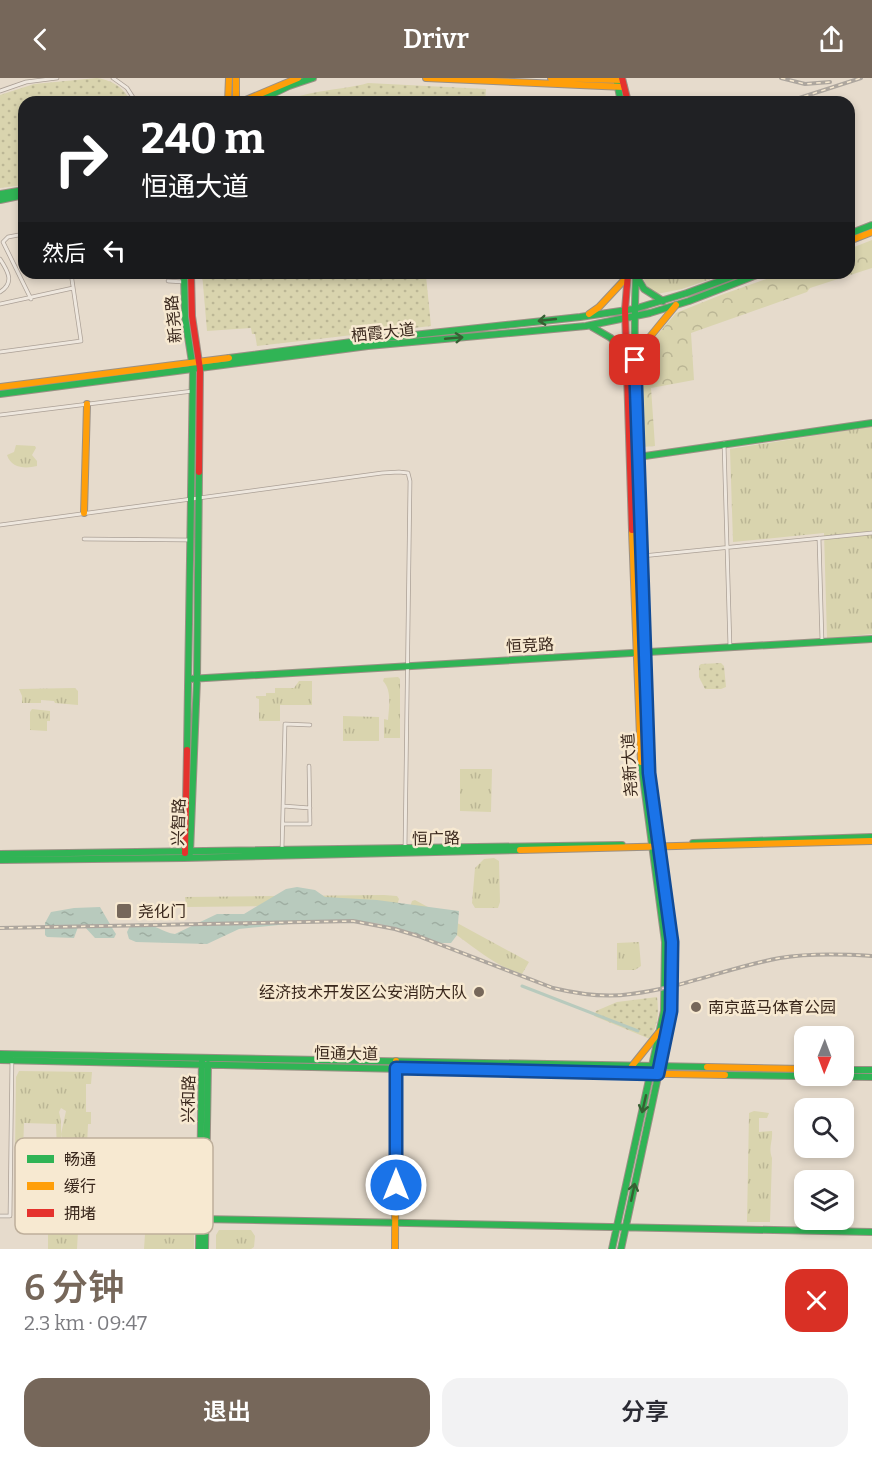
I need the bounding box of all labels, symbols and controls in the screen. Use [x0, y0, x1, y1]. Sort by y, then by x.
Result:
icon: back [24, 23, 57, 56]
text: Drivr [403, 23, 469, 55]
icon: share [815, 23, 848, 56]
text: 240 m [141, 114, 265, 164]
icon: right [42, 120, 120, 198]
text: 恒通大道 [141, 171, 249, 203]
icon: left [98, 234, 131, 267]
text: 然后 [42, 240, 86, 267]
street label: 新尧路 [162, 294, 185, 344]
one-way arrow [538, 315, 558, 326]
street label: 栖霞大道 [350, 320, 416, 345]
one-way arrow [444, 332, 463, 343]
pin [609, 334, 660, 385]
icon: arrive [618, 343, 651, 376]
street label: 恒竞路 [506, 635, 554, 656]
street label: 尧新大道 [618, 733, 641, 797]
street label: 兴智路 [168, 798, 189, 846]
street label: 恒广路 [412, 829, 460, 848]
marker: 尧化门 [115, 902, 133, 920]
place label: 尧化门 [138, 902, 186, 921]
place label: 经济技术开发区公安消防大队 [259, 983, 467, 1002]
marker: 经济技术开发区公安消防大队 [472, 985, 486, 999]
place label: 南京蓝马体育公园 [708, 998, 836, 1017]
marker: 南京蓝马体育公园 [689, 1000, 703, 1014]
north arrow [794, 1026, 854, 1086]
map controls [794, 1026, 854, 1230]
street label: 恒通大道 [314, 1043, 378, 1064]
street label: 兴和路 [179, 1075, 198, 1123]
one-way arrow [637, 1094, 649, 1113]
button: search [794, 1098, 854, 1158]
legend [15, 1138, 213, 1234]
text: 畅通 [64, 1150, 96, 1169]
position arrow [364, 1153, 428, 1217]
button: layers [794, 1170, 854, 1230]
text: 缓行 [64, 1177, 96, 1196]
one-way arrow [628, 1183, 639, 1202]
text: 拥堵 [64, 1204, 96, 1223]
text: 6 分钟 [24, 1266, 124, 1310]
button: close [785, 1269, 848, 1332]
text: 2.3 km · 09:47 [24, 1311, 147, 1335]
button: 退出 [24, 1378, 430, 1447]
button: 分享 [442, 1378, 848, 1447]

